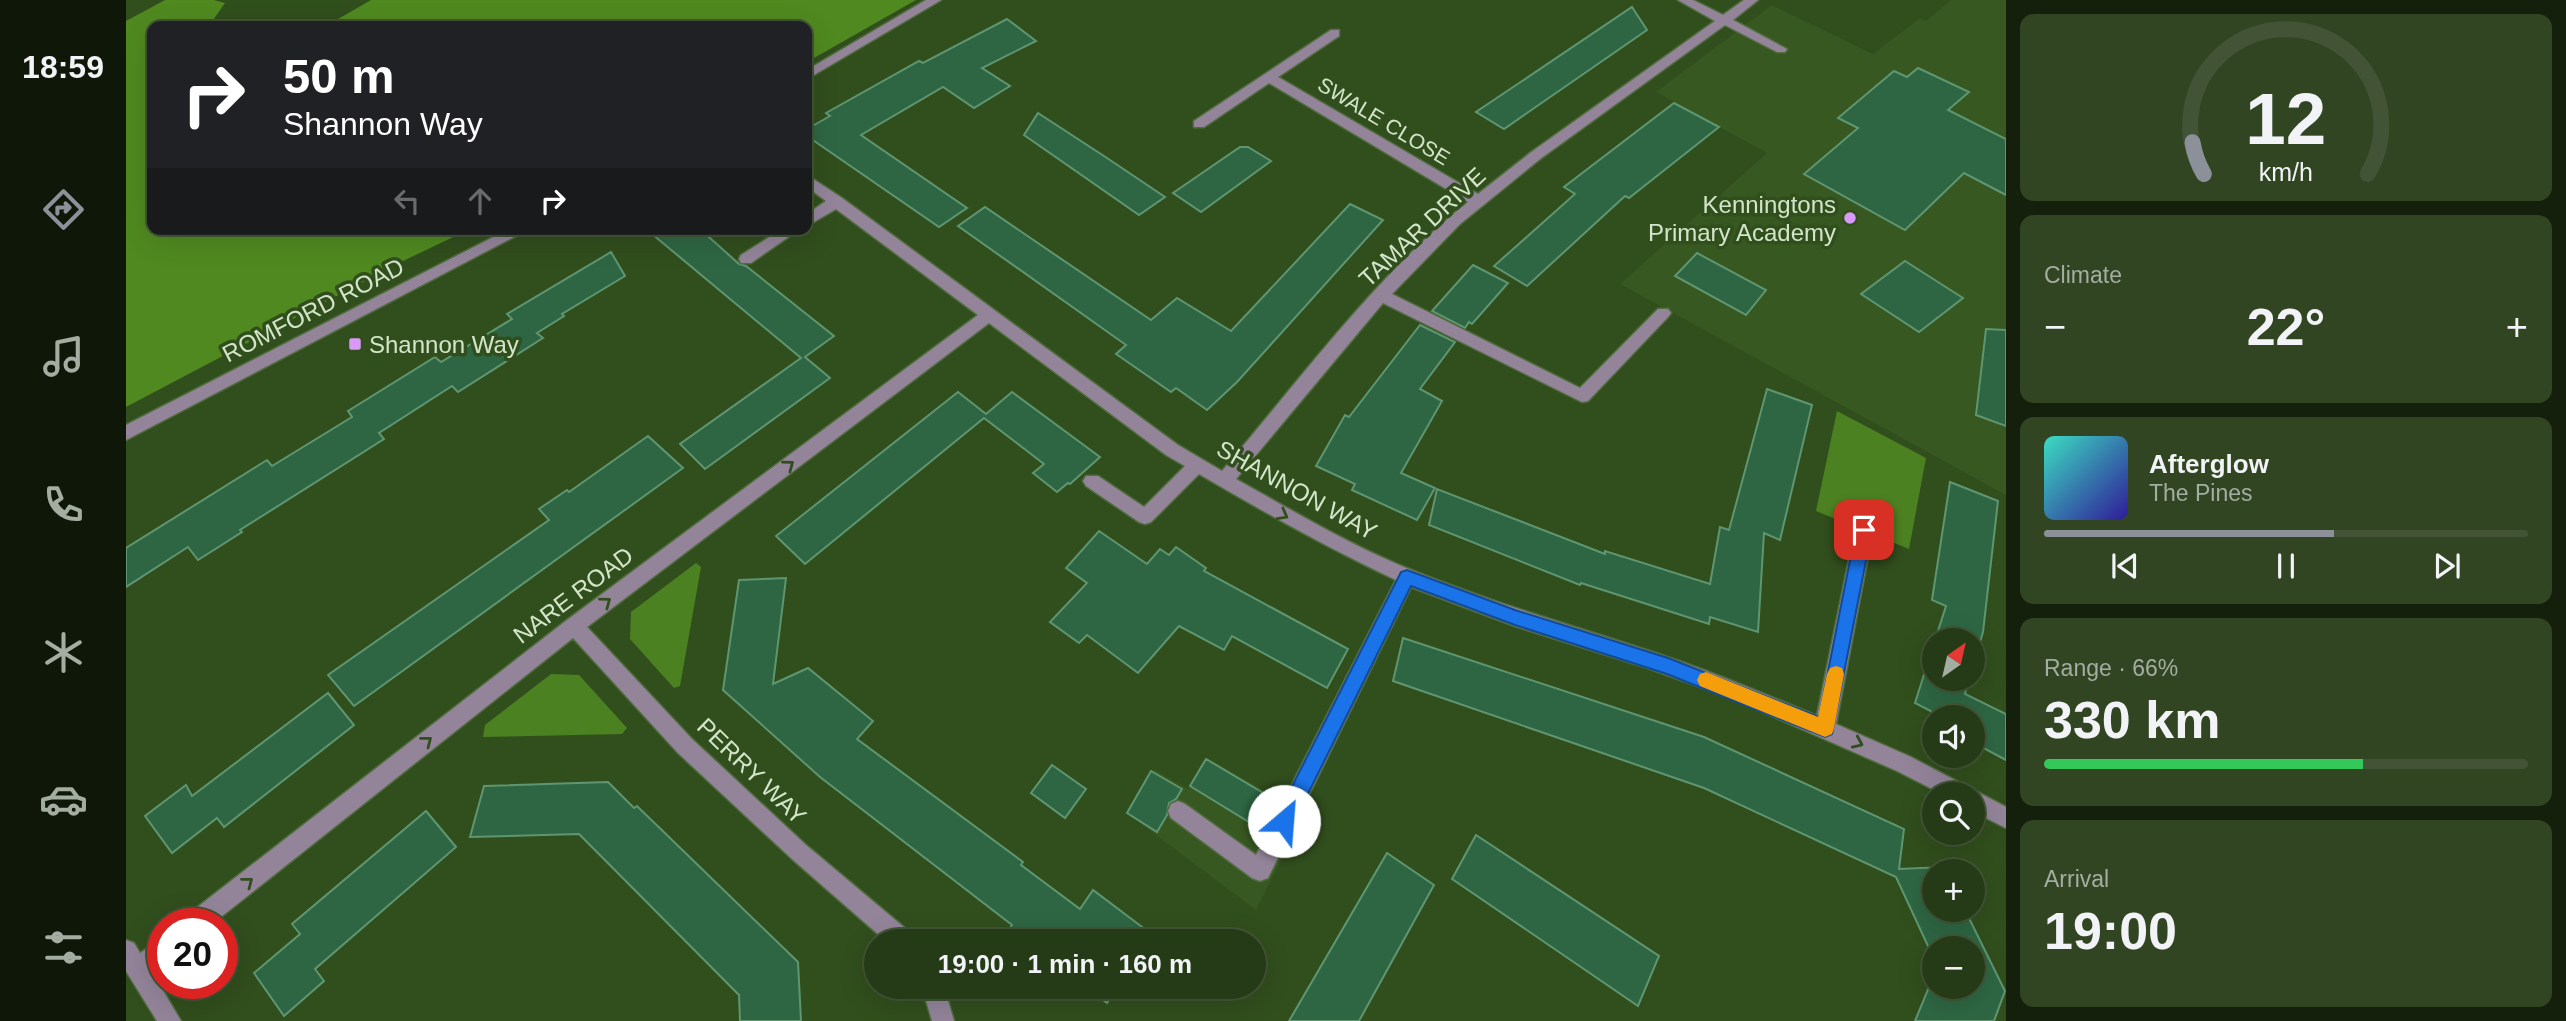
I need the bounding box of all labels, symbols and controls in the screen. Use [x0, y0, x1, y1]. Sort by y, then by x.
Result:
text: 18:59 [22, 49, 104, 85]
icon: right [168, 49, 259, 140]
text: 50 m [283, 49, 395, 103]
street label: SWALE CLOSE [1314, 73, 1454, 169]
text: 12 [2246, 78, 2326, 159]
text: Shannon Way [283, 106, 483, 142]
text: km/h [2259, 158, 2313, 186]
street label: TAMAR DRIVE [1353, 162, 1491, 292]
icon: left [388, 182, 426, 220]
icon: ahead [461, 182, 499, 220]
icon: right [534, 182, 572, 220]
icon: directions [39, 185, 88, 234]
place label: Kenningtons Primary Academy [1648, 191, 1836, 246]
marker: Kenningtons Primary Academy [1842, 210, 1858, 226]
street label: ROMFORD ROAD [218, 253, 408, 367]
text: Climate [2044, 262, 2122, 288]
text: 22° [2247, 298, 2325, 356]
text: − [2044, 306, 2066, 348]
text: + [2506, 306, 2528, 348]
place label: Shannon Way [369, 331, 519, 358]
icon: music [39, 332, 88, 381]
marker: Shannon Way [347, 336, 363, 352]
street label: SHANNON WAY [1212, 435, 1382, 545]
text: Afterglow [2149, 449, 2269, 479]
one-way arrow [781, 461, 793, 474]
icon: phone [39, 480, 88, 529]
text: The Pines [2149, 480, 2253, 506]
pin [1834, 500, 1894, 560]
one-way arrow [1276, 507, 1288, 520]
icon: arrive [1845, 511, 1883, 549]
street label: NARE ROAD [508, 541, 638, 649]
icon: previous [2106, 547, 2144, 585]
icon: pause [2267, 547, 2305, 585]
icon: next [2428, 547, 2466, 585]
one-way arrow [599, 597, 611, 610]
icon: climate [39, 628, 88, 677]
north arrow [1922, 628, 1984, 691]
map controls [1922, 628, 1985, 999]
text: Range · 66% [2044, 655, 2178, 681]
text: 330 km [2044, 691, 2220, 749]
button: sound [1922, 705, 1985, 768]
street label: PERRY WAY [692, 712, 812, 830]
one-way arrow [1851, 735, 1863, 749]
one-way arrow [419, 737, 432, 750]
icon: car [39, 775, 88, 824]
button: search [1922, 782, 1985, 845]
position arrow [1247, 784, 1321, 858]
button: + [1922, 859, 1985, 922]
text: Arrival [2044, 866, 2109, 892]
one-way arrow [240, 877, 253, 890]
text: 19:00 [2044, 902, 2177, 960]
speed limit sign: 20 [147, 908, 238, 999]
icon: filters [39, 923, 88, 972]
button: − [1922, 936, 1985, 999]
text: 19:00 · 1 min · 160 m [938, 949, 1192, 979]

